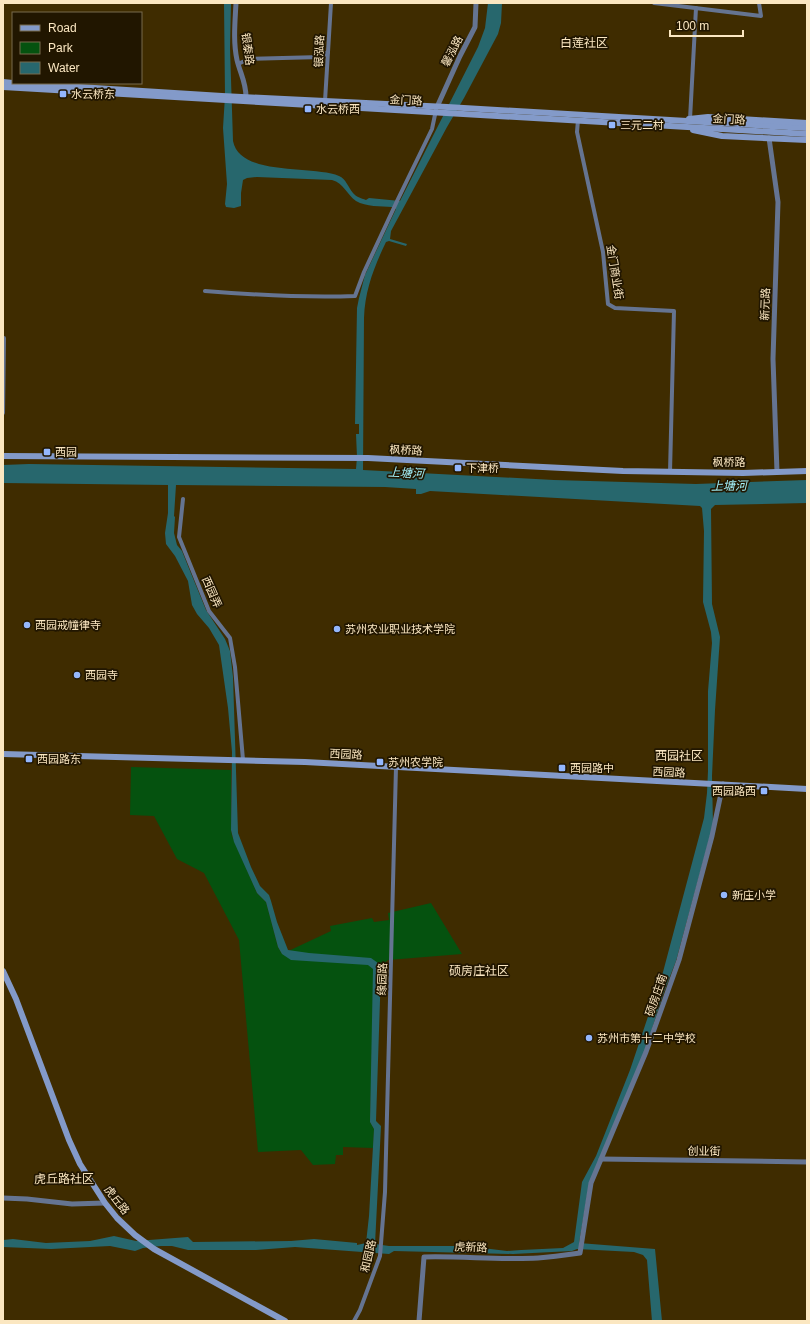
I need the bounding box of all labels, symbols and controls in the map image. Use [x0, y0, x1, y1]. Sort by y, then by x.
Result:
legend [12, 12, 142, 84]
scale bar [670, 12, 743, 38]
text: 100 m [676, 19, 709, 33]
text: Road [48, 21, 77, 35]
street label: 银泰路 [240, 32, 256, 66]
street label: 银泓路 [312, 34, 326, 68]
street label: 馨泓路 [439, 34, 465, 68]
district label: 白莲社区 [560, 36, 608, 50]
text: Park [48, 41, 74, 55]
text: Water [48, 61, 80, 75]
place label: 水云桥东 [71, 88, 115, 100]
marker: 水云桥东 [58, 89, 68, 99]
street label: 金门路 [389, 93, 423, 107]
place label: 水云桥西 [316, 103, 360, 115]
marker: 水云桥西 [303, 104, 313, 114]
street label: 金门路 [712, 112, 746, 126]
place label: 三元二村 [620, 119, 664, 131]
marker: 三元二村 [607, 120, 617, 130]
street label: 金门商业街 [605, 244, 625, 300]
street label: 新元路 [758, 287, 772, 321]
street label: 枫桥路 [389, 443, 423, 457]
place label: 西园 [55, 446, 77, 458]
marker: 西园 [42, 447, 52, 457]
street label: 枫桥路 [713, 456, 746, 468]
place label: 下津桥 [466, 462, 499, 474]
marker: 下津桥 [453, 463, 463, 473]
water label: 上塘河 [388, 465, 426, 481]
water label: 上塘河 [711, 479, 749, 493]
street label: 西园弄 [200, 574, 224, 610]
place label: 西园戒幢律寺 [35, 619, 101, 631]
marker: 西园戒幢律寺 [22, 620, 32, 630]
place label: 苏州农业职业技术学院 [345, 623, 455, 635]
marker: 苏州农业职业技术学院 [332, 624, 342, 634]
place label: 西园寺 [85, 669, 118, 681]
marker: 西园寺 [72, 670, 82, 680]
street label: 西园路 [329, 747, 363, 761]
district label: 西园社区 [655, 749, 703, 763]
place label: 西园路东 [37, 753, 81, 765]
marker: 西园路东 [24, 754, 34, 764]
place label: 苏州农学院 [388, 756, 443, 768]
marker: 苏州农学院 [375, 757, 385, 767]
place label: 西园路中 [570, 762, 614, 774]
marker: 西园路中 [557, 763, 567, 773]
street label: 西园路 [652, 765, 686, 779]
place label: 西园路西 [712, 785, 756, 797]
marker: 西园路西 [759, 786, 769, 796]
place label: 新庄小学 [732, 889, 776, 901]
marker: 新庄小学 [719, 890, 729, 900]
street label: 缘园路 [375, 962, 389, 996]
district label: 硕房庄社区 [449, 964, 509, 978]
street label: 硕房庄南 [643, 972, 669, 1018]
place label: 苏州市第十二中学校 [597, 1032, 696, 1044]
marker: 苏州市第十二中学校 [584, 1033, 594, 1043]
street label: 创业街 [687, 1145, 721, 1157]
district label: 虎丘路社区 [34, 1172, 94, 1186]
street label: 虎丘路 [102, 1183, 132, 1217]
street label: 和园路 [358, 1239, 378, 1273]
street label: 虎新路 [454, 1240, 488, 1254]

